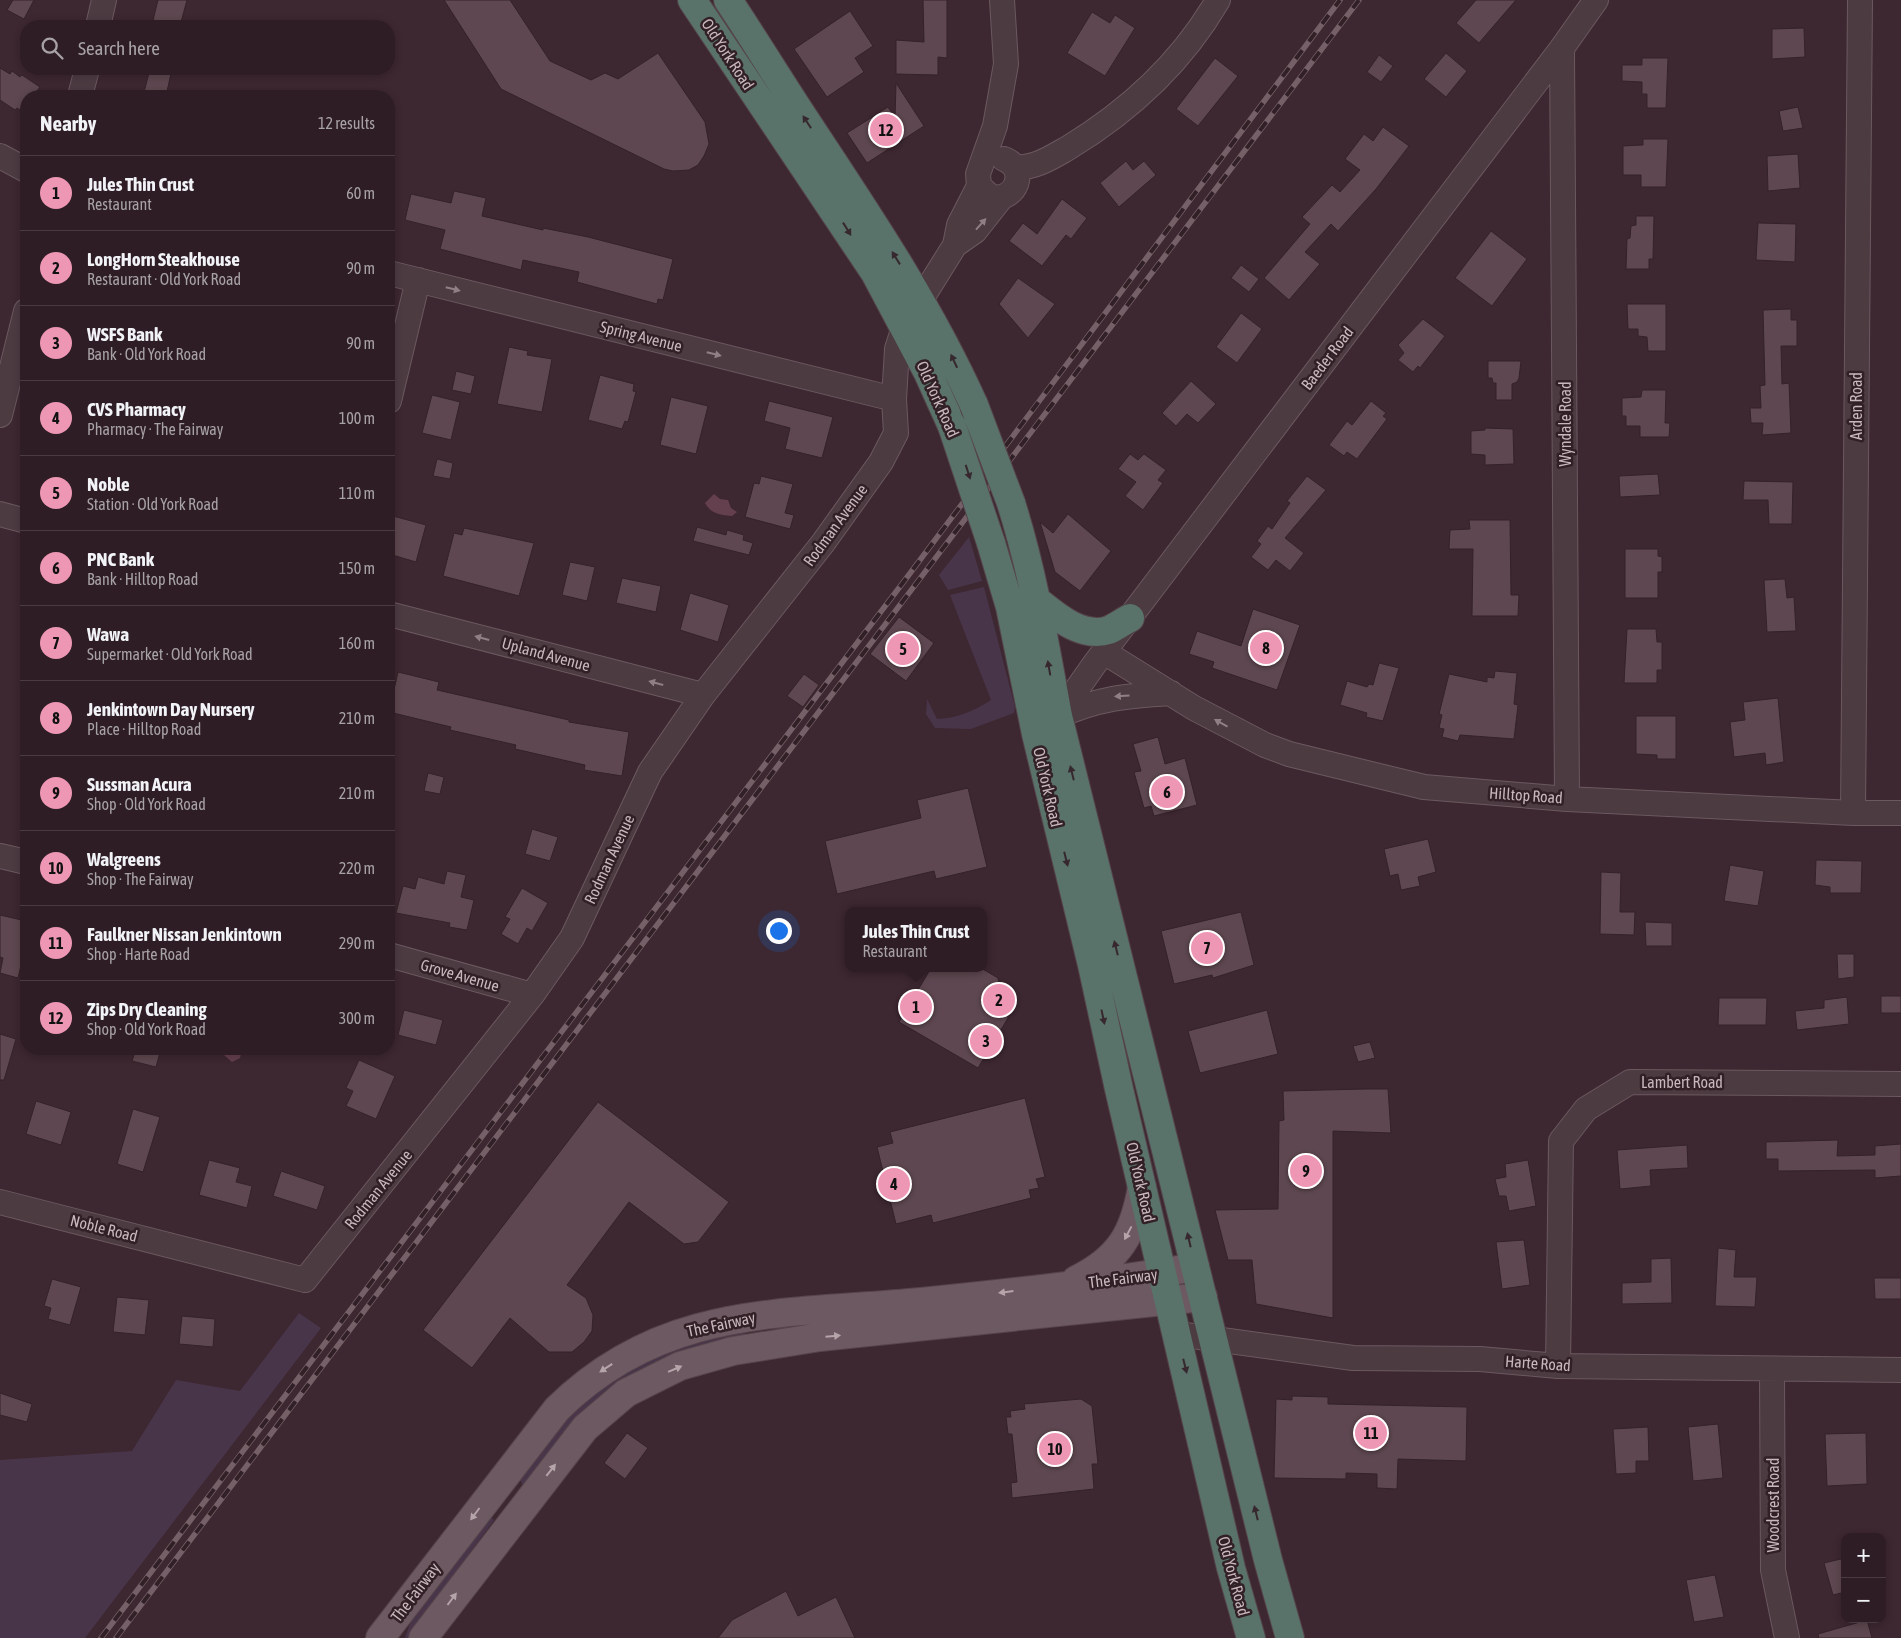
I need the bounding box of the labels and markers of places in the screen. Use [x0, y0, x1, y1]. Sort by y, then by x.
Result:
pin: 12 [870, 111, 902, 149]
pin: 8 [1250, 629, 1282, 667]
pin: 5 [887, 630, 919, 668]
pin: 6 [1151, 773, 1183, 811]
pin: 7 [1191, 929, 1223, 967]
pin: 2 [983, 981, 1015, 1019]
pin: 1 [900, 988, 932, 1026]
pin: 3 [970, 1022, 1002, 1060]
pin: 9 [1290, 1152, 1322, 1190]
pin: 4 [878, 1165, 910, 1203]
pin: 11 [1355, 1414, 1387, 1452]
pin: 10 [1039, 1430, 1071, 1468]

